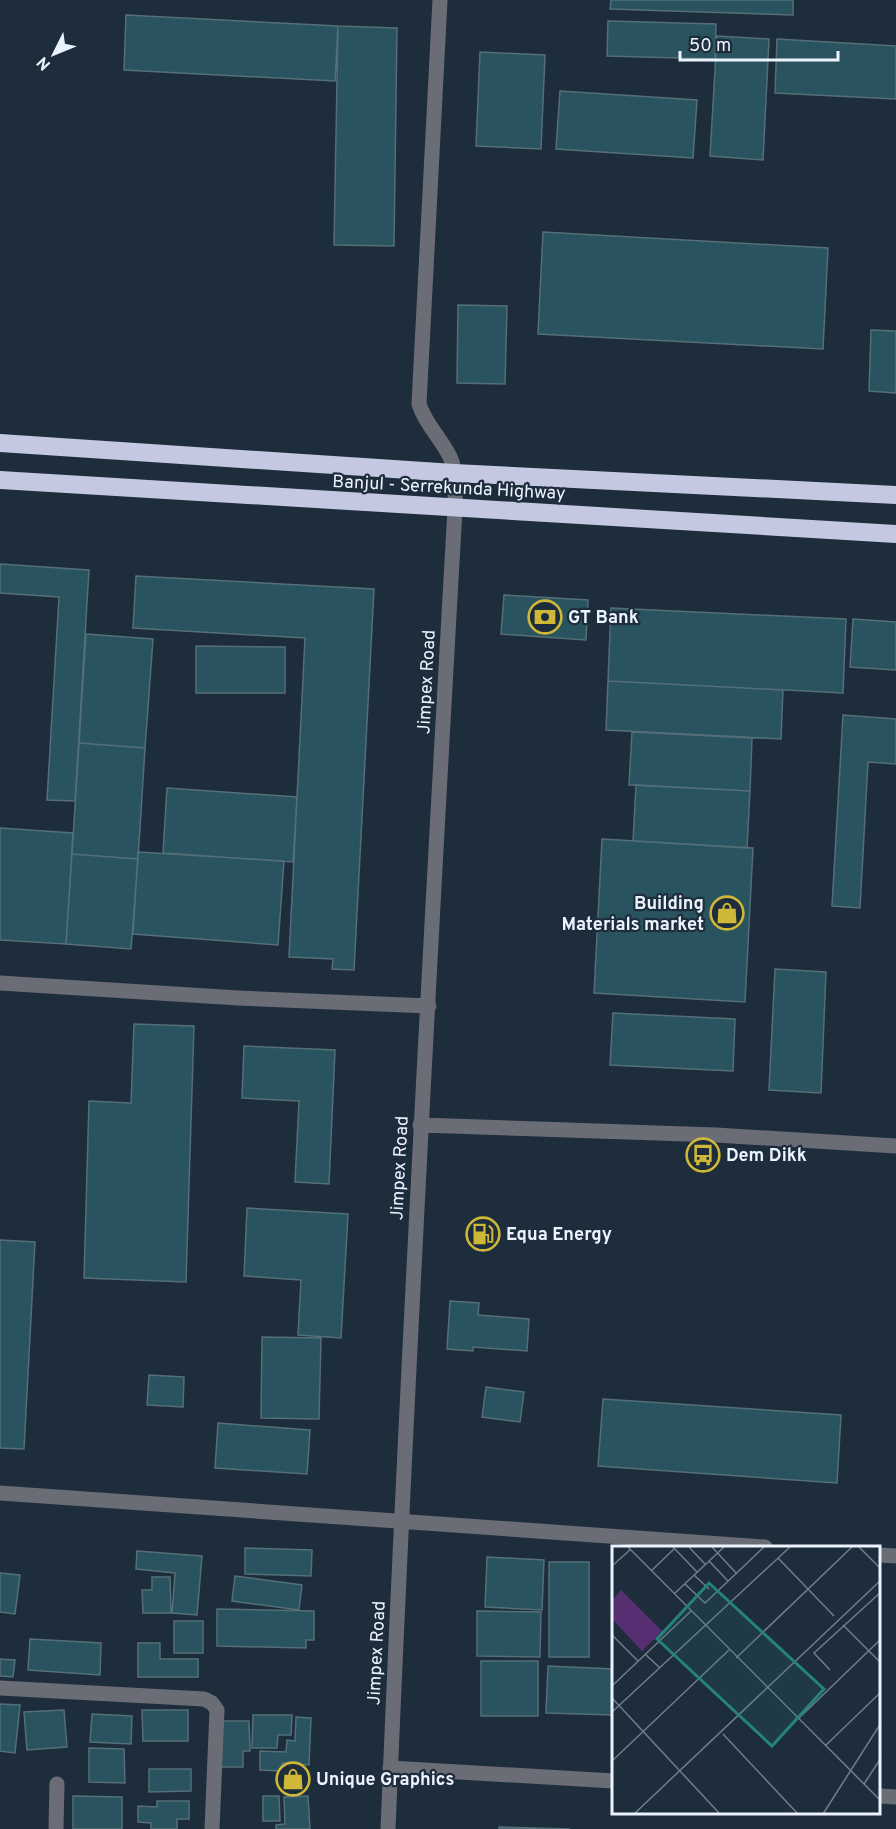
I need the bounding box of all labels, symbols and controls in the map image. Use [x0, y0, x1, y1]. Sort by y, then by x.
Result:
north arrow [24, 24, 84, 84]
scale bar [680, 24, 838, 62]
text: 50 m [689, 35, 731, 58]
text: N [33, 52, 56, 74]
street label: Banjul - Serrekunda Highway [332, 471, 566, 506]
bank icon: GT Bank [527, 599, 563, 635]
place label: GT Bank [568, 607, 639, 630]
street label: Jimpex Road [413, 629, 442, 735]
place label: Building Materials market [562, 893, 704, 937]
shop icon: Building Materials market [709, 895, 745, 931]
street label: Jimpex Road [386, 1115, 415, 1221]
bus stop icon: Dem Dikk [685, 1137, 721, 1173]
place label: Dem Dikk [726, 1145, 807, 1168]
fuel station icon: Equa Energy [465, 1216, 501, 1252]
place label: Equa Energy [506, 1224, 612, 1247]
inset map [612, 1546, 881, 1814]
street label: Jimpex Road [363, 1600, 392, 1706]
shop icon: Unique Graphics [275, 1761, 311, 1797]
place label: Unique Graphics [316, 1769, 454, 1792]

